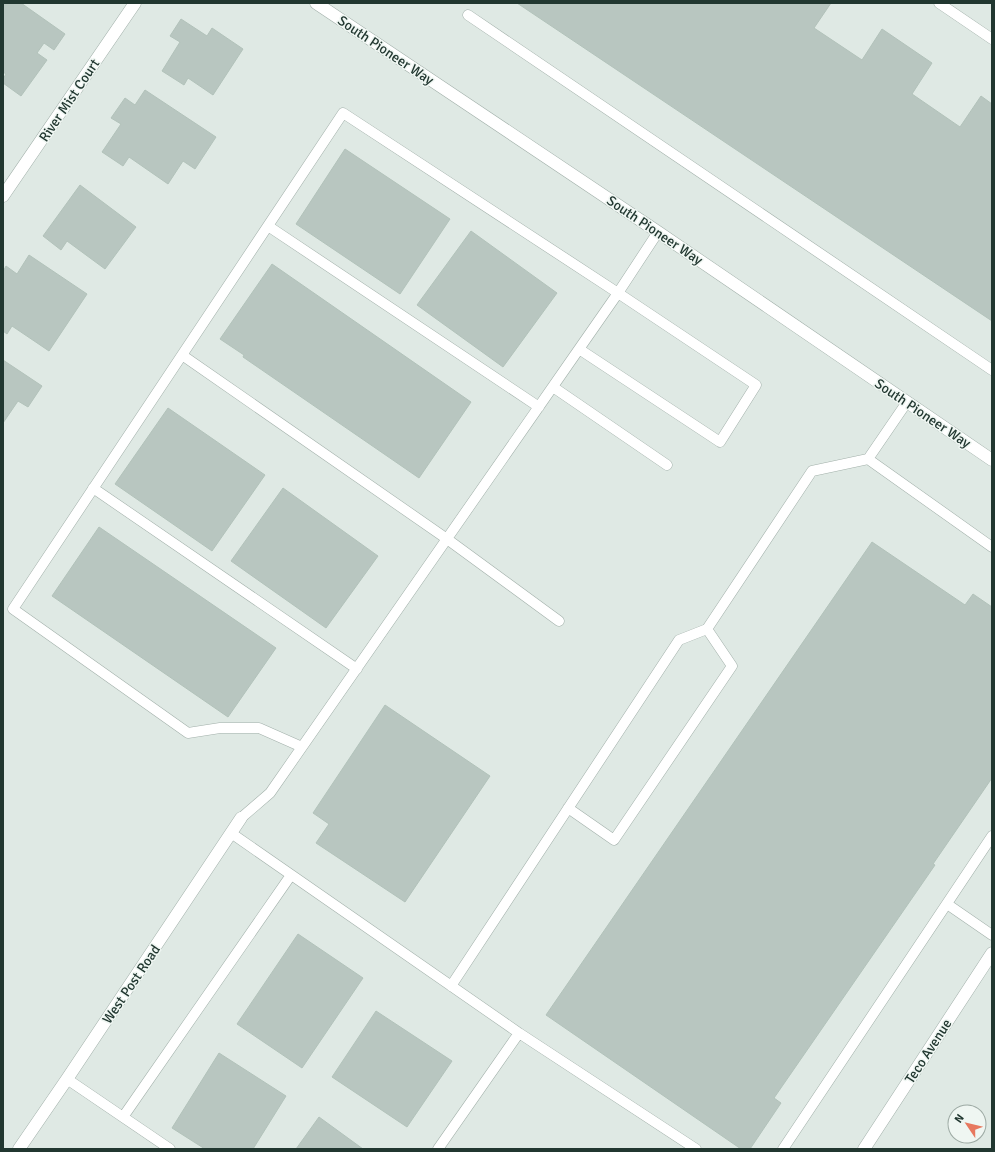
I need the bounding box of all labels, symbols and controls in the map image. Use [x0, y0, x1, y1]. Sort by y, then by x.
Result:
street label: South Pioneer Way [335, 12, 437, 89]
street label: River Mist Court [35, 56, 103, 145]
street label: South Pioneer Way [604, 192, 706, 269]
street label: South Pioneer Way [872, 375, 974, 452]
street label: West Post Road [99, 942, 164, 1027]
street label: Teco Avenue [901, 1016, 956, 1087]
north arrow [947, 1104, 987, 1144]
text: N [952, 1112, 967, 1125]

